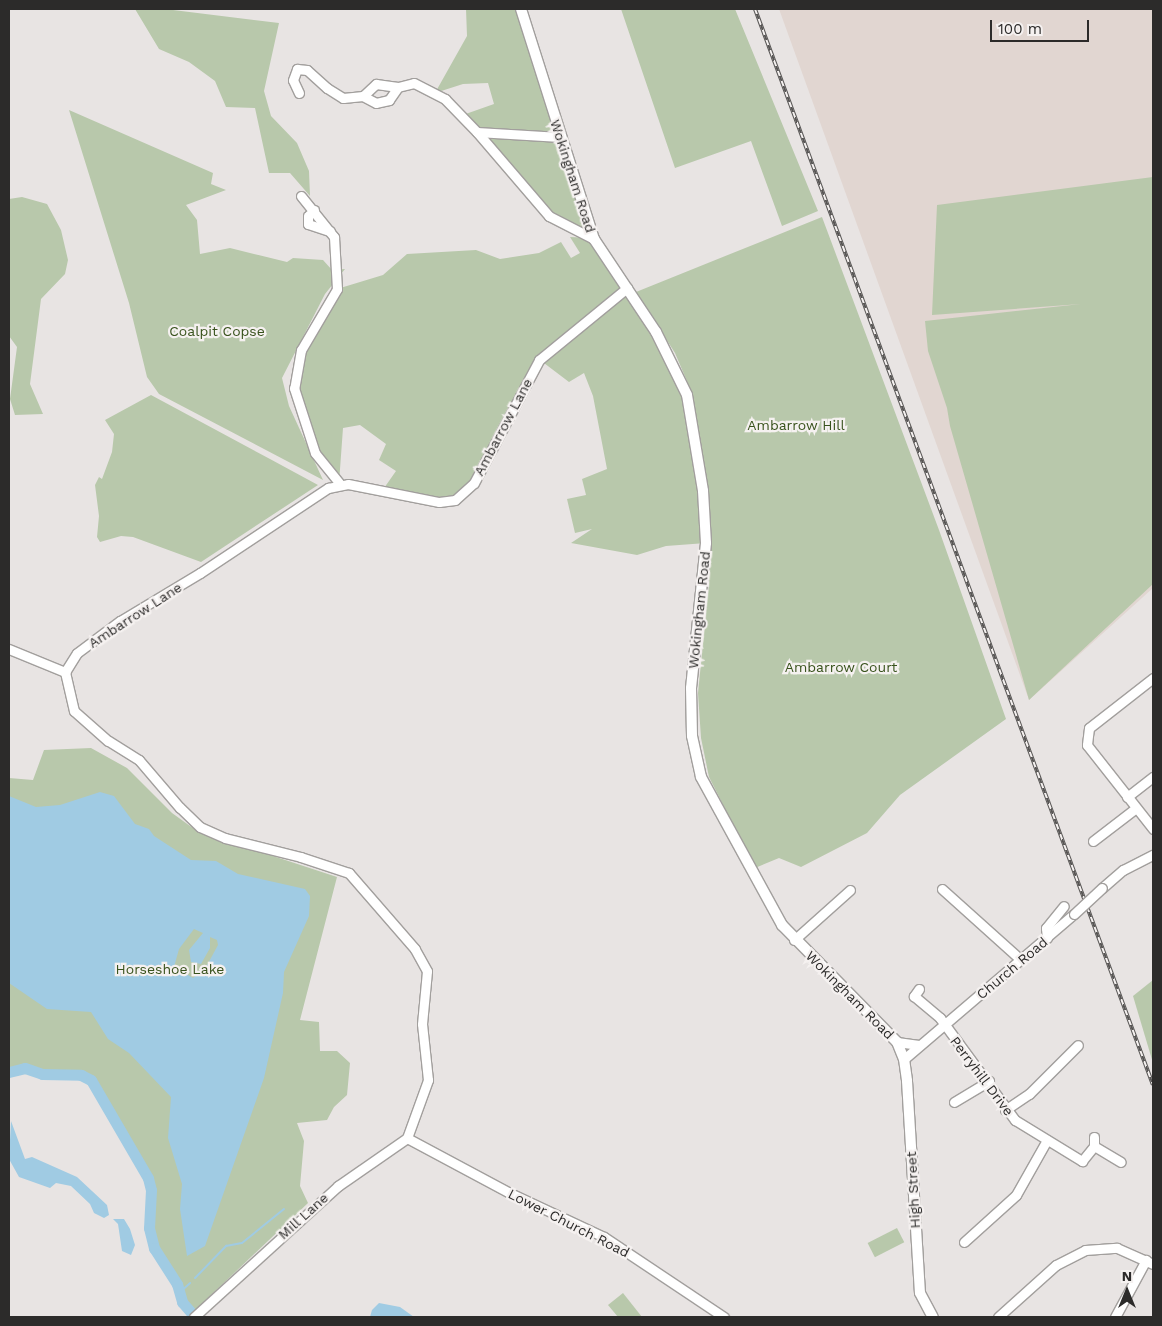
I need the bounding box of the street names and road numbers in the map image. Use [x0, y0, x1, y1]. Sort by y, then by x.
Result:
street label: Wokingham Road [547, 117, 599, 235]
street label: Ambarrow Lane [470, 375, 536, 479]
street label: Wokingham Road [684, 550, 714, 670]
street label: Ambarrow Lane [85, 578, 185, 652]
street label: Church Road [973, 933, 1051, 1003]
street label: Wokingham Road [802, 947, 898, 1043]
street label: Perryhill Drive [946, 1033, 1018, 1119]
street label: High Street [903, 1151, 923, 1229]
street label: Lower Church Road [505, 1185, 633, 1261]
street label: Mill Lane [274, 1189, 332, 1243]

